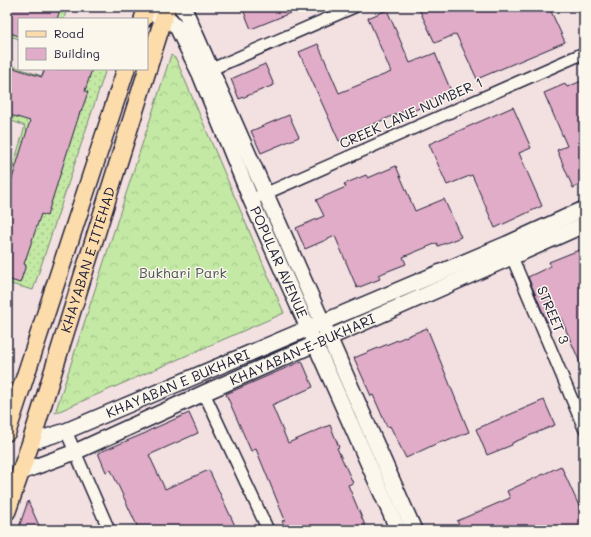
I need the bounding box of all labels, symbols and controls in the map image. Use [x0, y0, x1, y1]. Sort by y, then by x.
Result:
legend [18, 18, 148, 70]
text: Road [54, 25, 84, 41]
text: Building [54, 45, 100, 61]
street label: CREEK LANE NUMBER 1 [336, 72, 486, 153]
street label: KHAYABAN E ITTEHAD [56, 184, 119, 335]
street label: POPULAR AVENUE [246, 203, 312, 321]
park label: Bukhari Park [139, 263, 227, 282]
street label: STREET 3 [533, 283, 574, 347]
street label: KHAYABAN-E-BUKHARI [227, 309, 378, 389]
street label: KHAYABAN E BUKHARI [103, 344, 252, 422]

